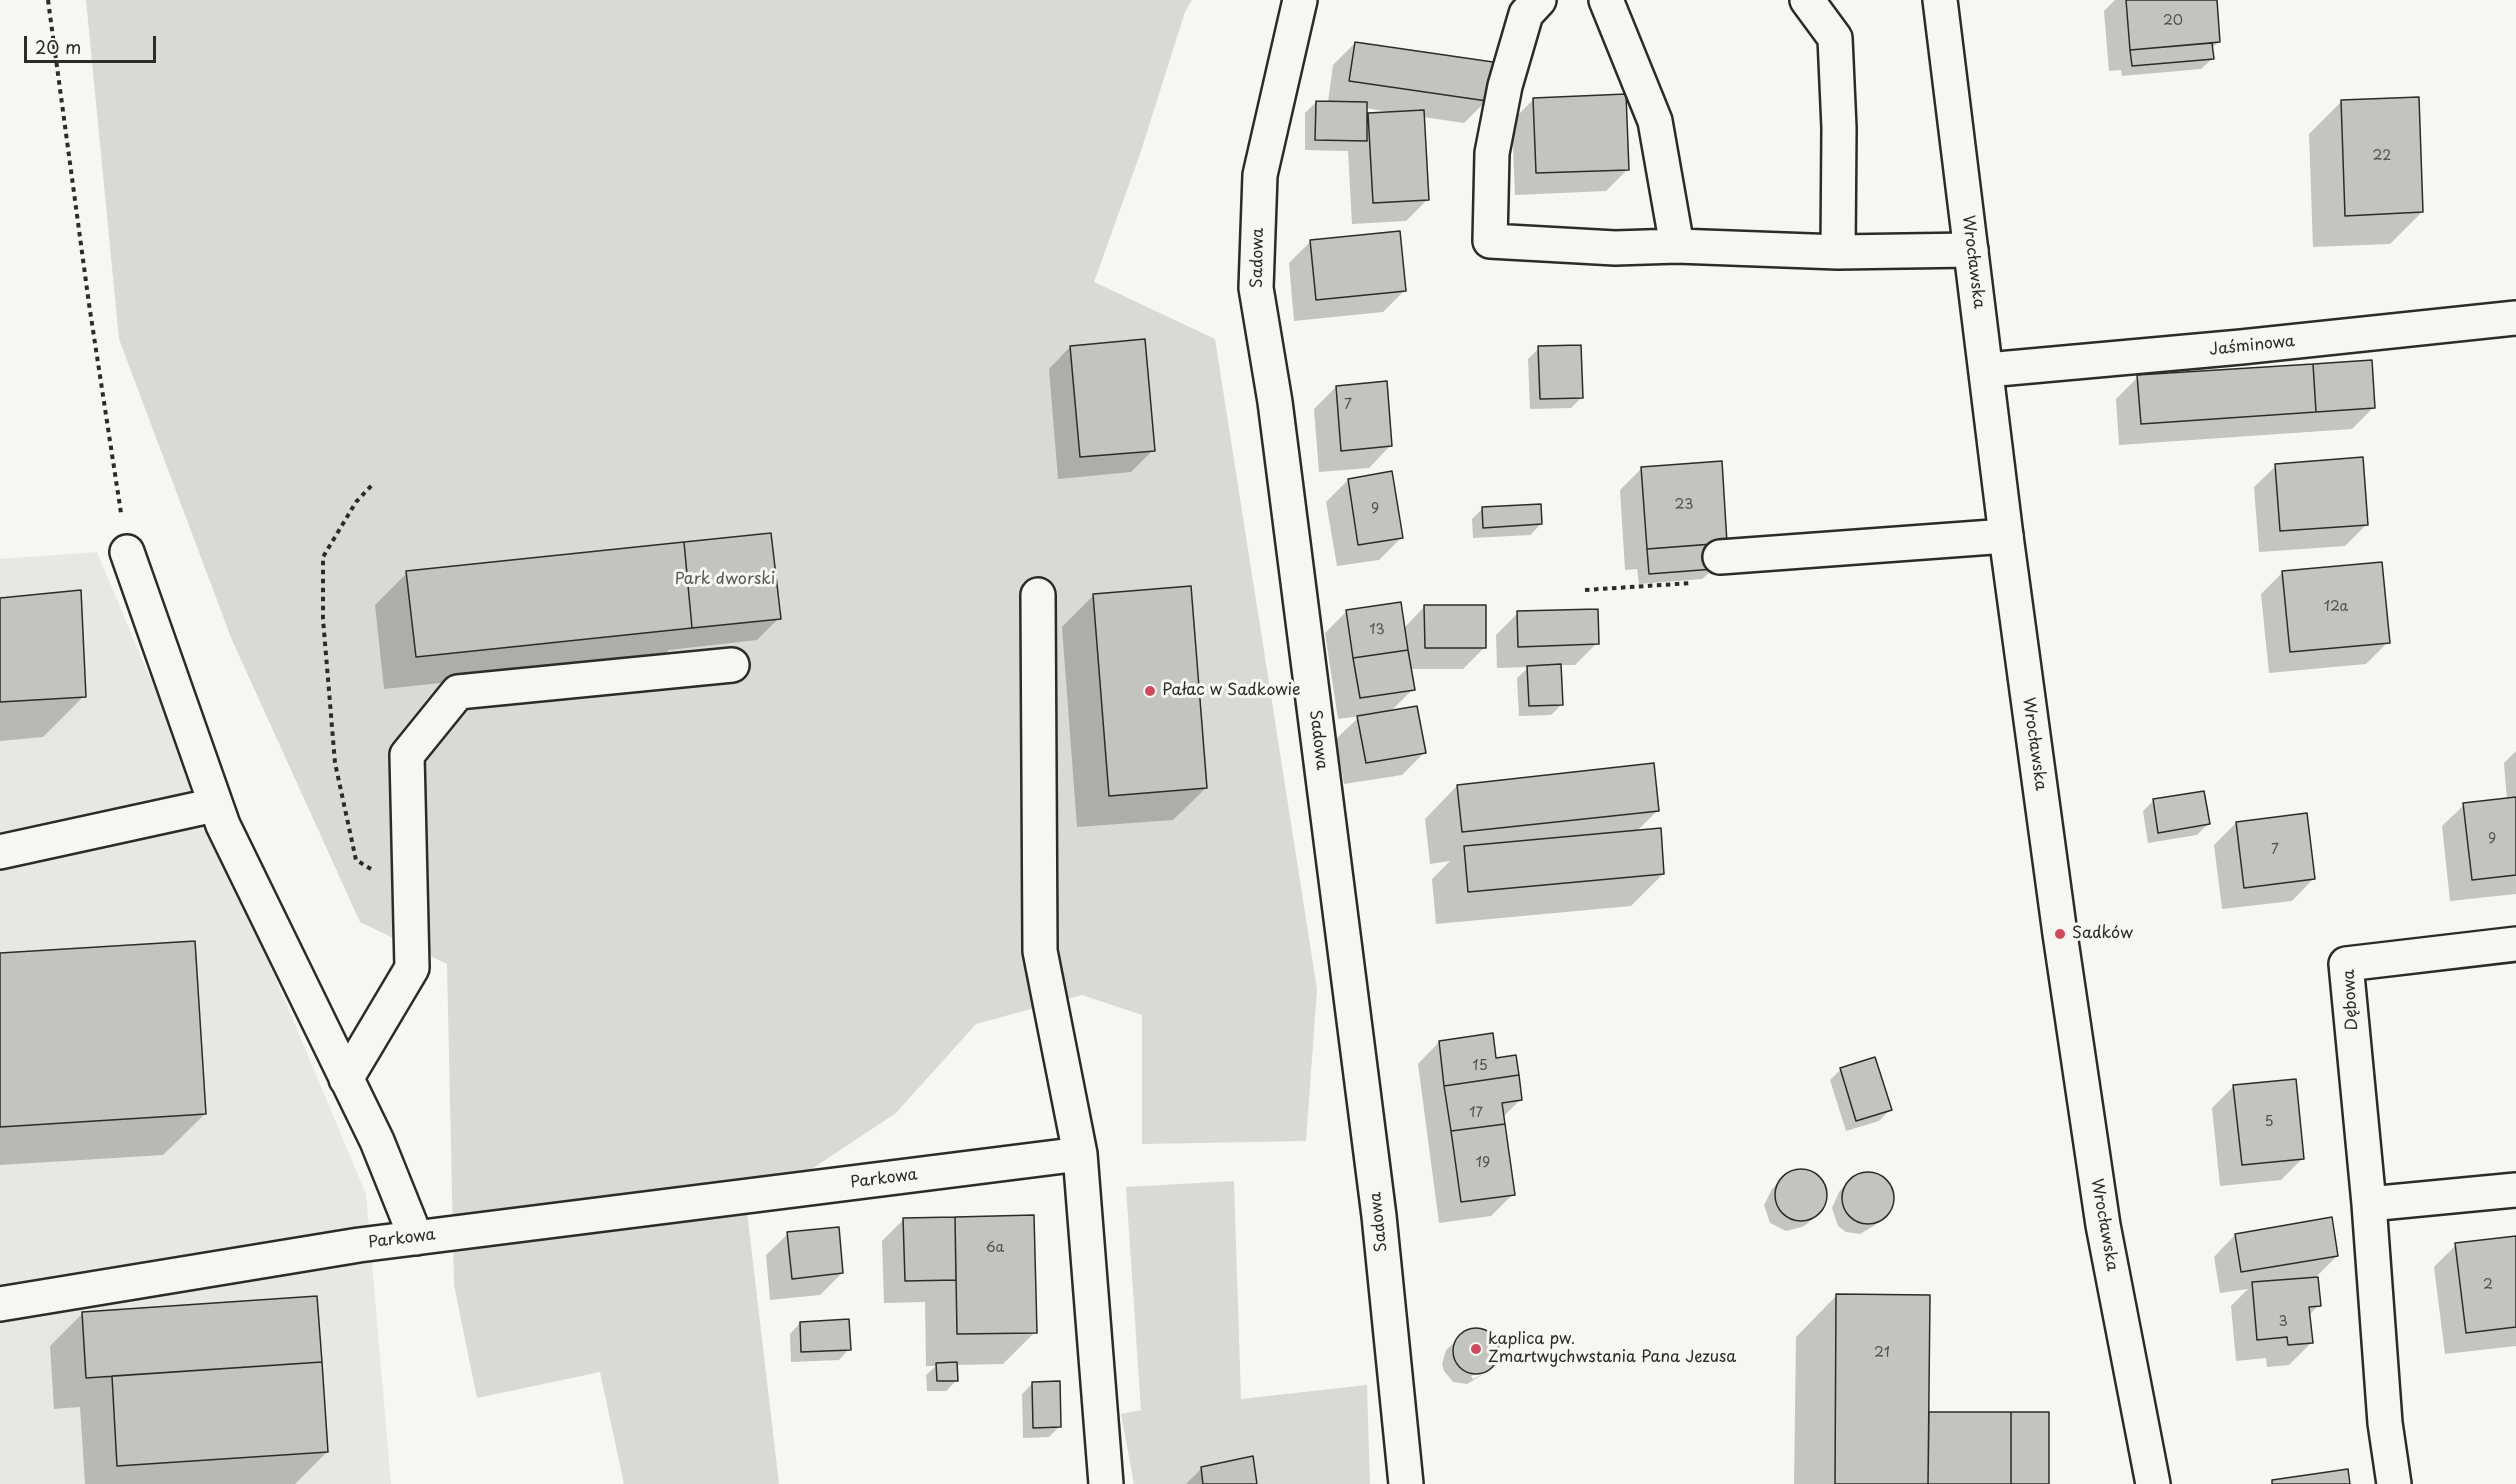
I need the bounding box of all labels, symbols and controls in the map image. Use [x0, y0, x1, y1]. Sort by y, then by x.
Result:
house number: 20 [2163, 13, 2183, 29]
scale bar [27, 24, 159, 62]
text: 20 m [35, 33, 81, 60]
house number: 22 [2373, 148, 2391, 164]
street label: Wrocławska [1958, 214, 1988, 310]
street label: Sadowa [1248, 228, 1268, 288]
street label: Jaśminowa [2208, 332, 2296, 360]
house number: 7 [1344, 397, 1352, 413]
house number: 23 [1675, 497, 1693, 513]
house number: 9 [1371, 501, 1379, 517]
park label: Park dworski [675, 570, 775, 590]
house number: 12a [2324, 599, 2348, 615]
house number: 13 [1369, 622, 1385, 638]
place label: Pałac w Sadkowie [1162, 681, 1301, 701]
marker: Pałac w Sadkowie [1143, 684, 1157, 698]
street label: Wrocławska [2018, 696, 2050, 792]
street label: Sadowa [1305, 709, 1331, 771]
house number: 9 [2488, 831, 2496, 847]
house number: 7 [2271, 842, 2279, 858]
place label: Sadków [2072, 924, 2133, 944]
marker: Sadków [2053, 927, 2067, 941]
street label: Dębowa [2340, 969, 2362, 1031]
house number: 15 [1472, 1058, 1488, 1074]
house number: 17 [1469, 1105, 1483, 1121]
house number: 5 [2264, 1114, 2274, 1130]
house number: 19 [1476, 1155, 1490, 1171]
street label: Parkowa [849, 1165, 919, 1193]
street label: Wrocławska [2086, 1177, 2122, 1273]
street label: Sadowa [1366, 1191, 1392, 1253]
street label: Parkowa [367, 1225, 437, 1253]
house number: 6a [986, 1240, 1004, 1256]
house number: 2 [2483, 1277, 2493, 1293]
house number: 3 [2278, 1314, 2288, 1330]
place label: kaplica pw. Zmartwychwstania Pana Jezusa [1488, 1330, 1736, 1368]
marker: kaplica pw. Zmartwychwstania Pana Jezusa [1469, 1342, 1483, 1356]
house number: 21 [1874, 1345, 1890, 1361]

